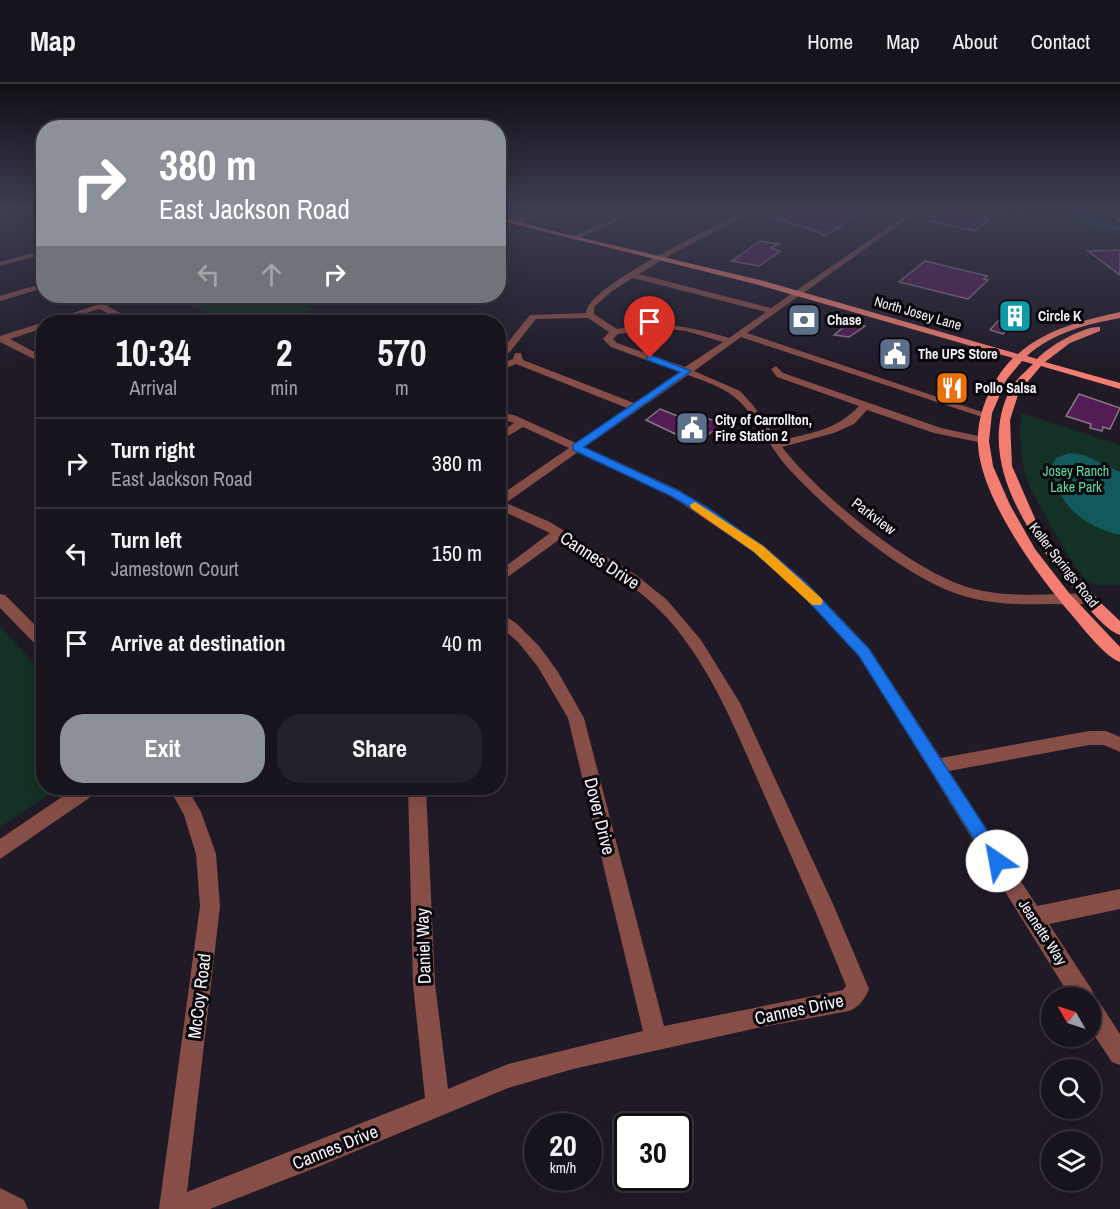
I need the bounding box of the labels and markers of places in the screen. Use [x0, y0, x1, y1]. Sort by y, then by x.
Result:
pin [624, 296, 675, 358]
building icon: Circle K [997, 298, 1033, 334]
bank icon: Chase [786, 302, 822, 338]
place label: Circle K [1038, 307, 1082, 325]
place label: Chase [827, 311, 861, 329]
public building icon: The UPS Store [877, 336, 913, 372]
place label: The UPS Store [918, 345, 998, 363]
restaurant icon: Pollo Salsa [934, 370, 970, 406]
place label: Pollo Salsa [975, 379, 1037, 397]
public building icon: City of Carrollton, Fire Station 2 [674, 410, 710, 446]
place label: City of Carrollton, Fire Station 2 [715, 411, 812, 445]

